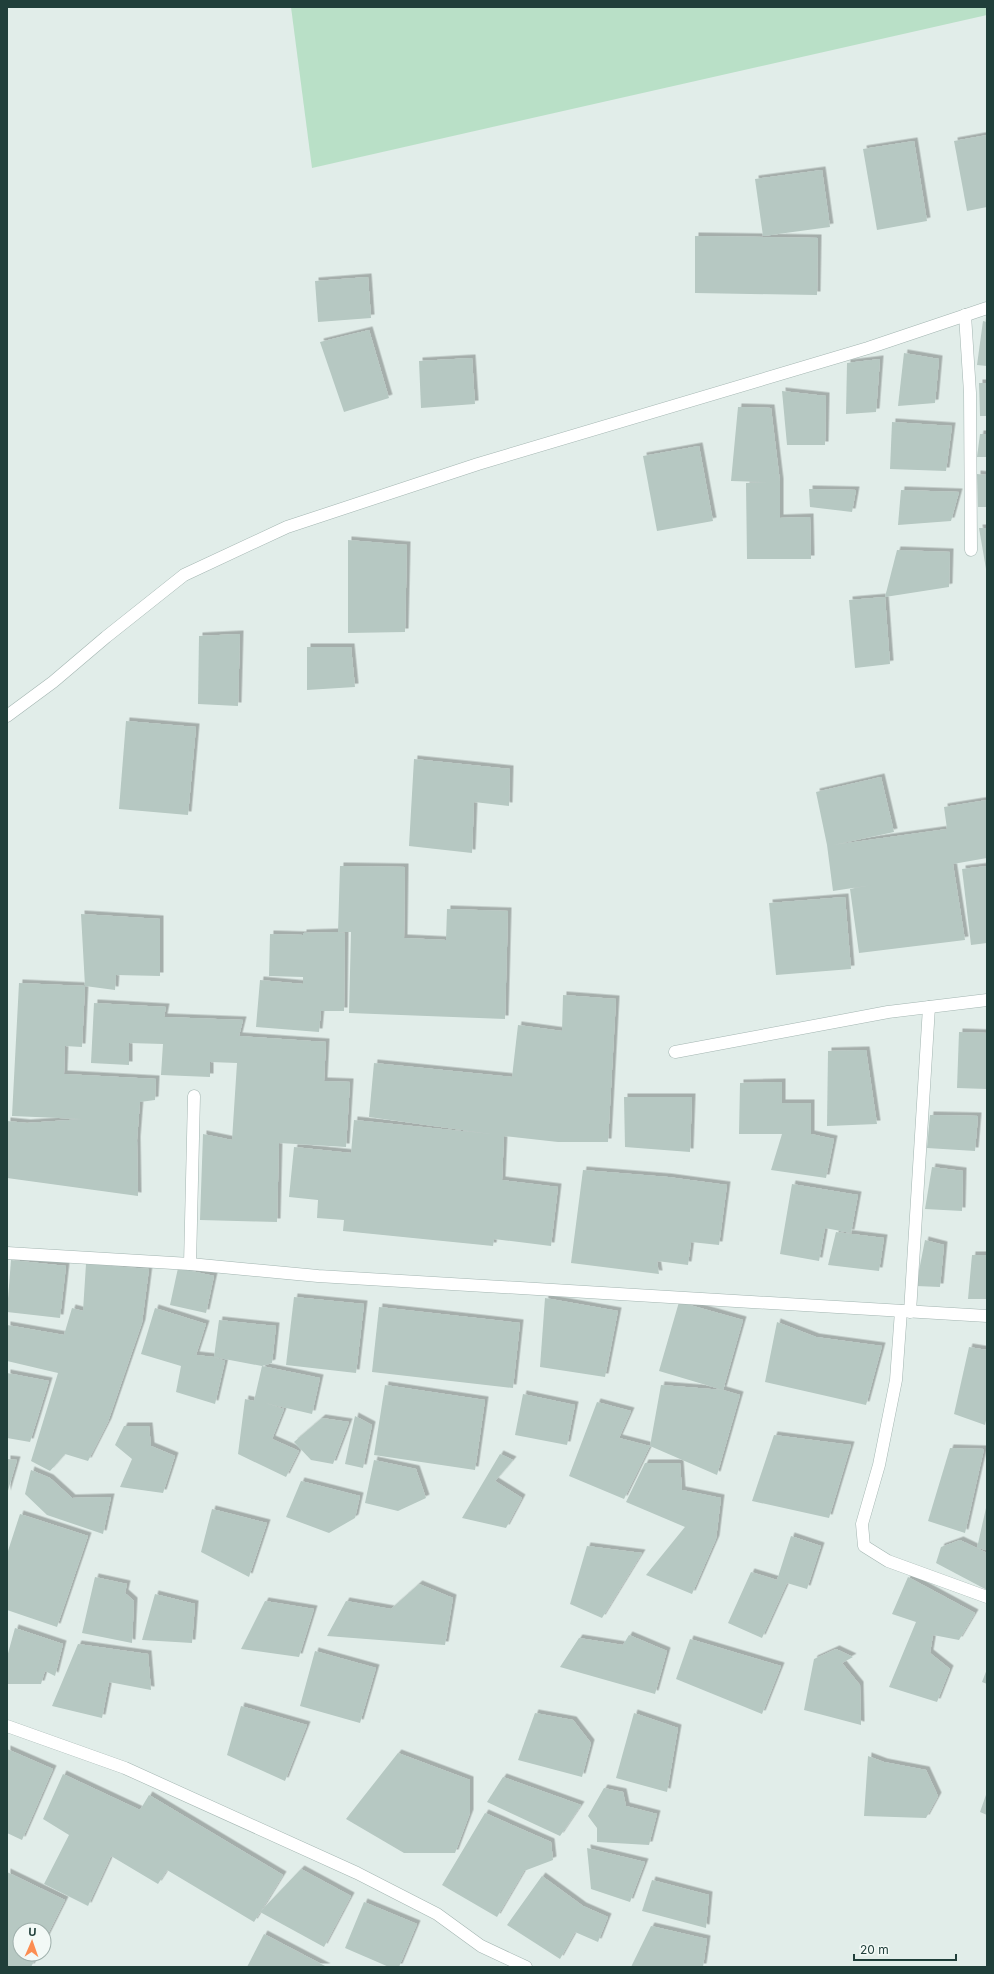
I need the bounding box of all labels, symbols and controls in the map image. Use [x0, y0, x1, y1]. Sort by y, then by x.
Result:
north arrow [12, 1922, 52, 1962]
text: U [28, 1925, 37, 1939]
scale bar [854, 1936, 956, 1962]
text: 20 m [860, 1942, 889, 1957]

